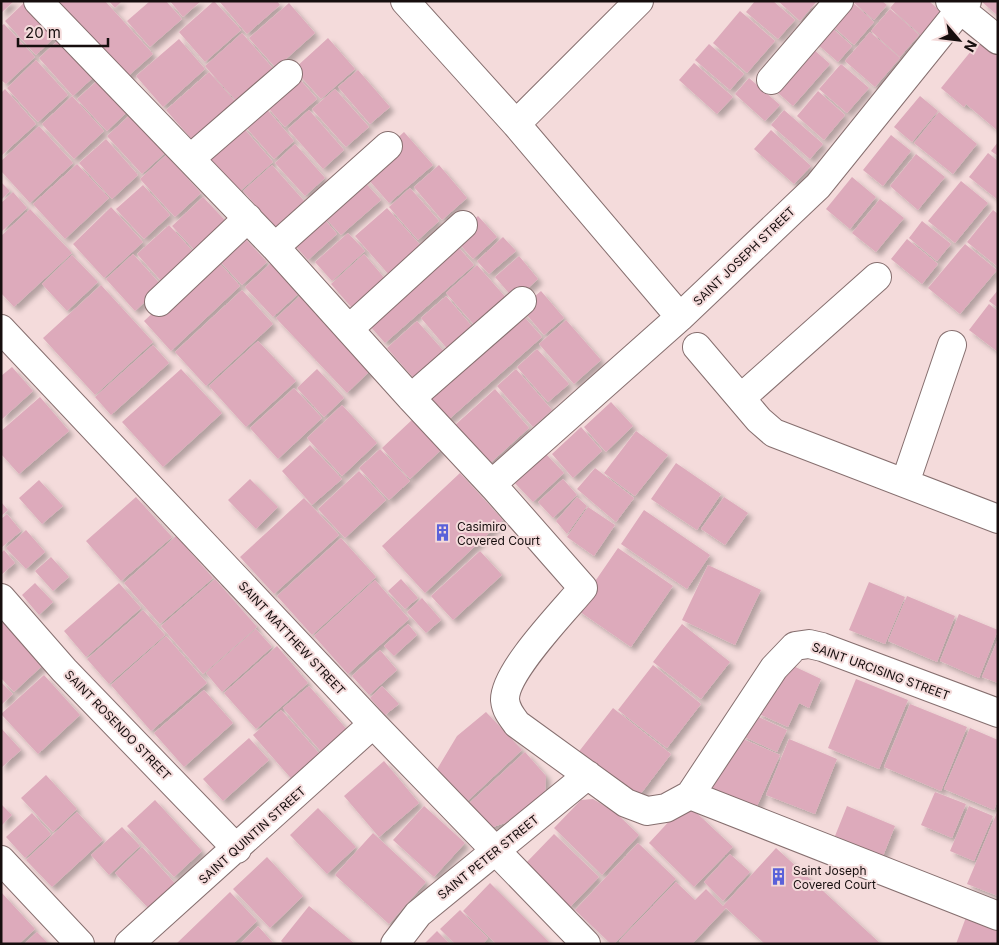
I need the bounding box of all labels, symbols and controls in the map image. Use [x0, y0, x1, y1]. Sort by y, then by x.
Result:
scale bar [18, 15, 108, 47]
north arrow [934, 15, 984, 65]
text: 20 m [25, 23, 61, 42]
text: N [961, 38, 981, 55]
street label: SAINT JOSEPH STREET [690, 203, 798, 308]
place label: Casimiro Covered Court [457, 519, 540, 548]
building icon: Casimiro Covered Court [433, 523, 453, 543]
street label: SAINT MATTHEW STREET [235, 578, 349, 698]
street label: SAINT URCISING STREET [810, 639, 952, 703]
street label: SAINT ROSENDO STREET [62, 667, 175, 783]
street label: SAINT QUINTIN STREET [196, 783, 309, 887]
street label: SAINT PETER STREET [434, 811, 542, 902]
place label: Saint Joseph Covered Court [793, 863, 876, 892]
building icon: Saint Joseph Covered Court [769, 867, 789, 887]

